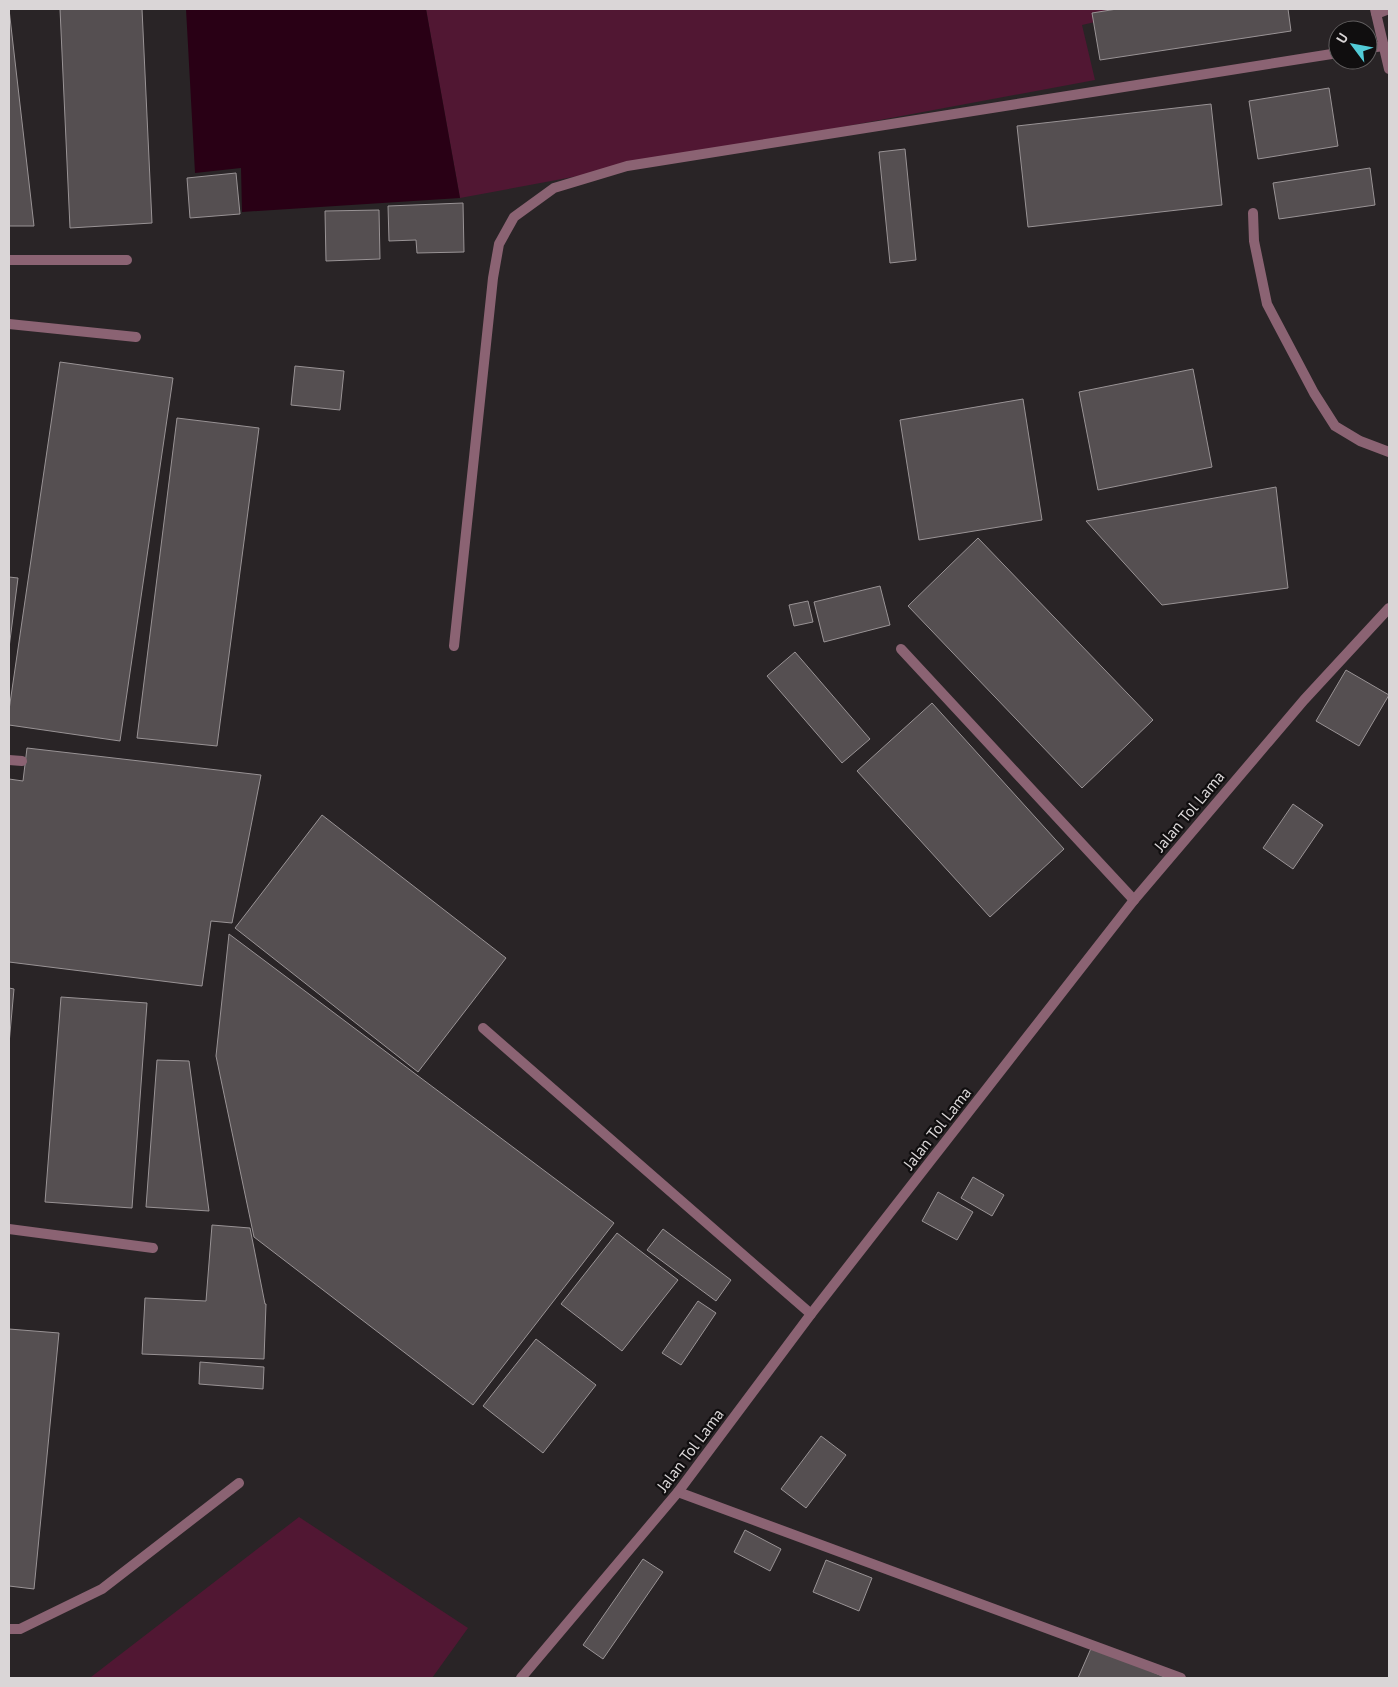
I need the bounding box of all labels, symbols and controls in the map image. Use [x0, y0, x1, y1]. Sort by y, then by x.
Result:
north arrow [1328, 20, 1378, 70]
text: U [1332, 30, 1352, 47]
street label: Jalan Tol Lama [1149, 767, 1228, 856]
street label: Jalan Tol Lama [898, 1083, 975, 1174]
street label: Jalan Tol Lama [652, 1404, 728, 1496]

